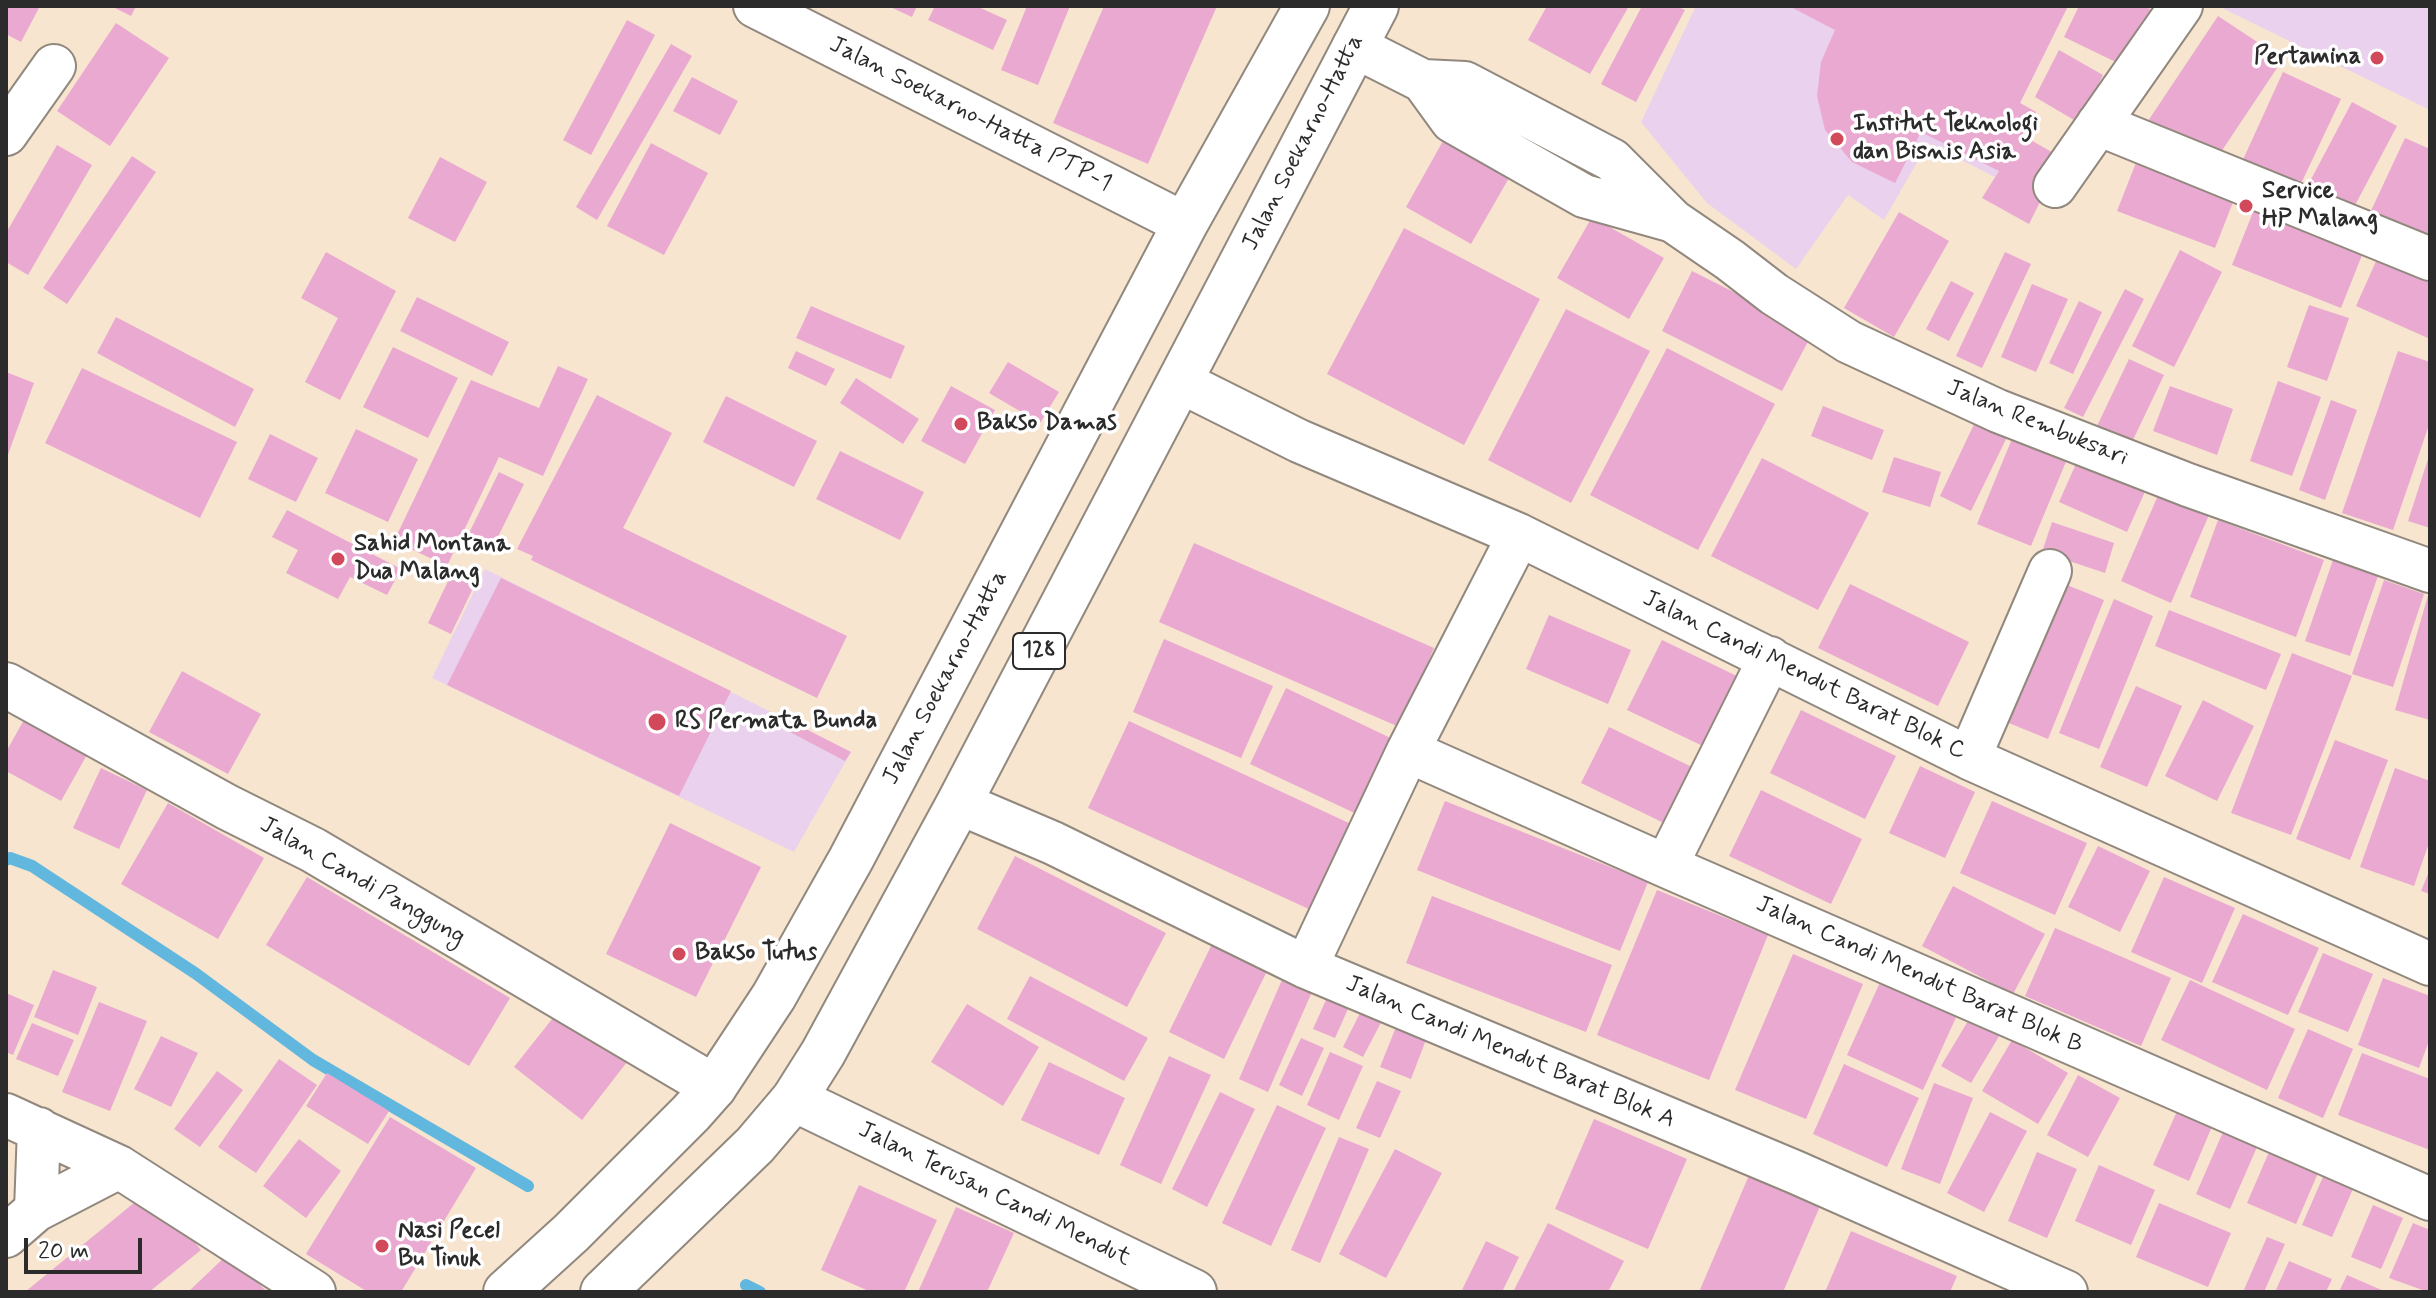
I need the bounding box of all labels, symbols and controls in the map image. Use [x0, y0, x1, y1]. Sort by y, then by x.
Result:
street label: Jalan Soekarno-Hatta [1237, 30, 1371, 256]
street label: Jalan Soekarno-Hatta PTP-1 [824, 31, 1116, 199]
place label: Pertamina [2254, 44, 2361, 72]
marker: Pertamina [2368, 49, 2386, 67]
place label: Institut Teknologi dan Bisnis Asia [1853, 111, 2038, 167]
marker: Institut Teknologi dan Bisnis Asia [1828, 130, 1846, 148]
place label: Service HP Malang [2262, 178, 2378, 234]
marker: Service HP Malang [2237, 197, 2255, 215]
street label: Jalan Rembuksari [1942, 375, 2132, 473]
place label: Bakso Damas [977, 410, 1117, 438]
marker: Bakso Damas [952, 415, 970, 433]
place label: Sahid Montana Dua Malang [354, 531, 510, 587]
marker: Sahid Montana Dua Malang [329, 550, 347, 568]
street label: Jalan Soekarno-Hatta [877, 566, 1015, 790]
street label: Jalan Candi Mendut Barat Blok C [1638, 585, 1970, 767]
road number: 128 [1013, 633, 1065, 669]
place label: RS Permata Bunda [675, 708, 877, 736]
marker: RS Permata Bunda [646, 711, 668, 733]
street label: Jalan Candi Panggung [254, 812, 470, 952]
street label: Jalan Candi Mendut Barat Blok B [1751, 891, 2087, 1061]
place label: Bakso Tutus [695, 940, 817, 968]
marker: Bakso Tutus [670, 945, 688, 963]
street label: Jalan Candi Mendut Barat Blok A [1341, 970, 1679, 1136]
street label: Jalan Terusan Candi Mendut [853, 1116, 1135, 1274]
place label: Nasi Pecel Bu Tinuk [398, 1218, 500, 1274]
scale bar [28, 1222, 146, 1272]
text: 20 m [38, 1236, 89, 1267]
marker: Nasi Pecel Bu Tinuk [373, 1237, 391, 1255]

